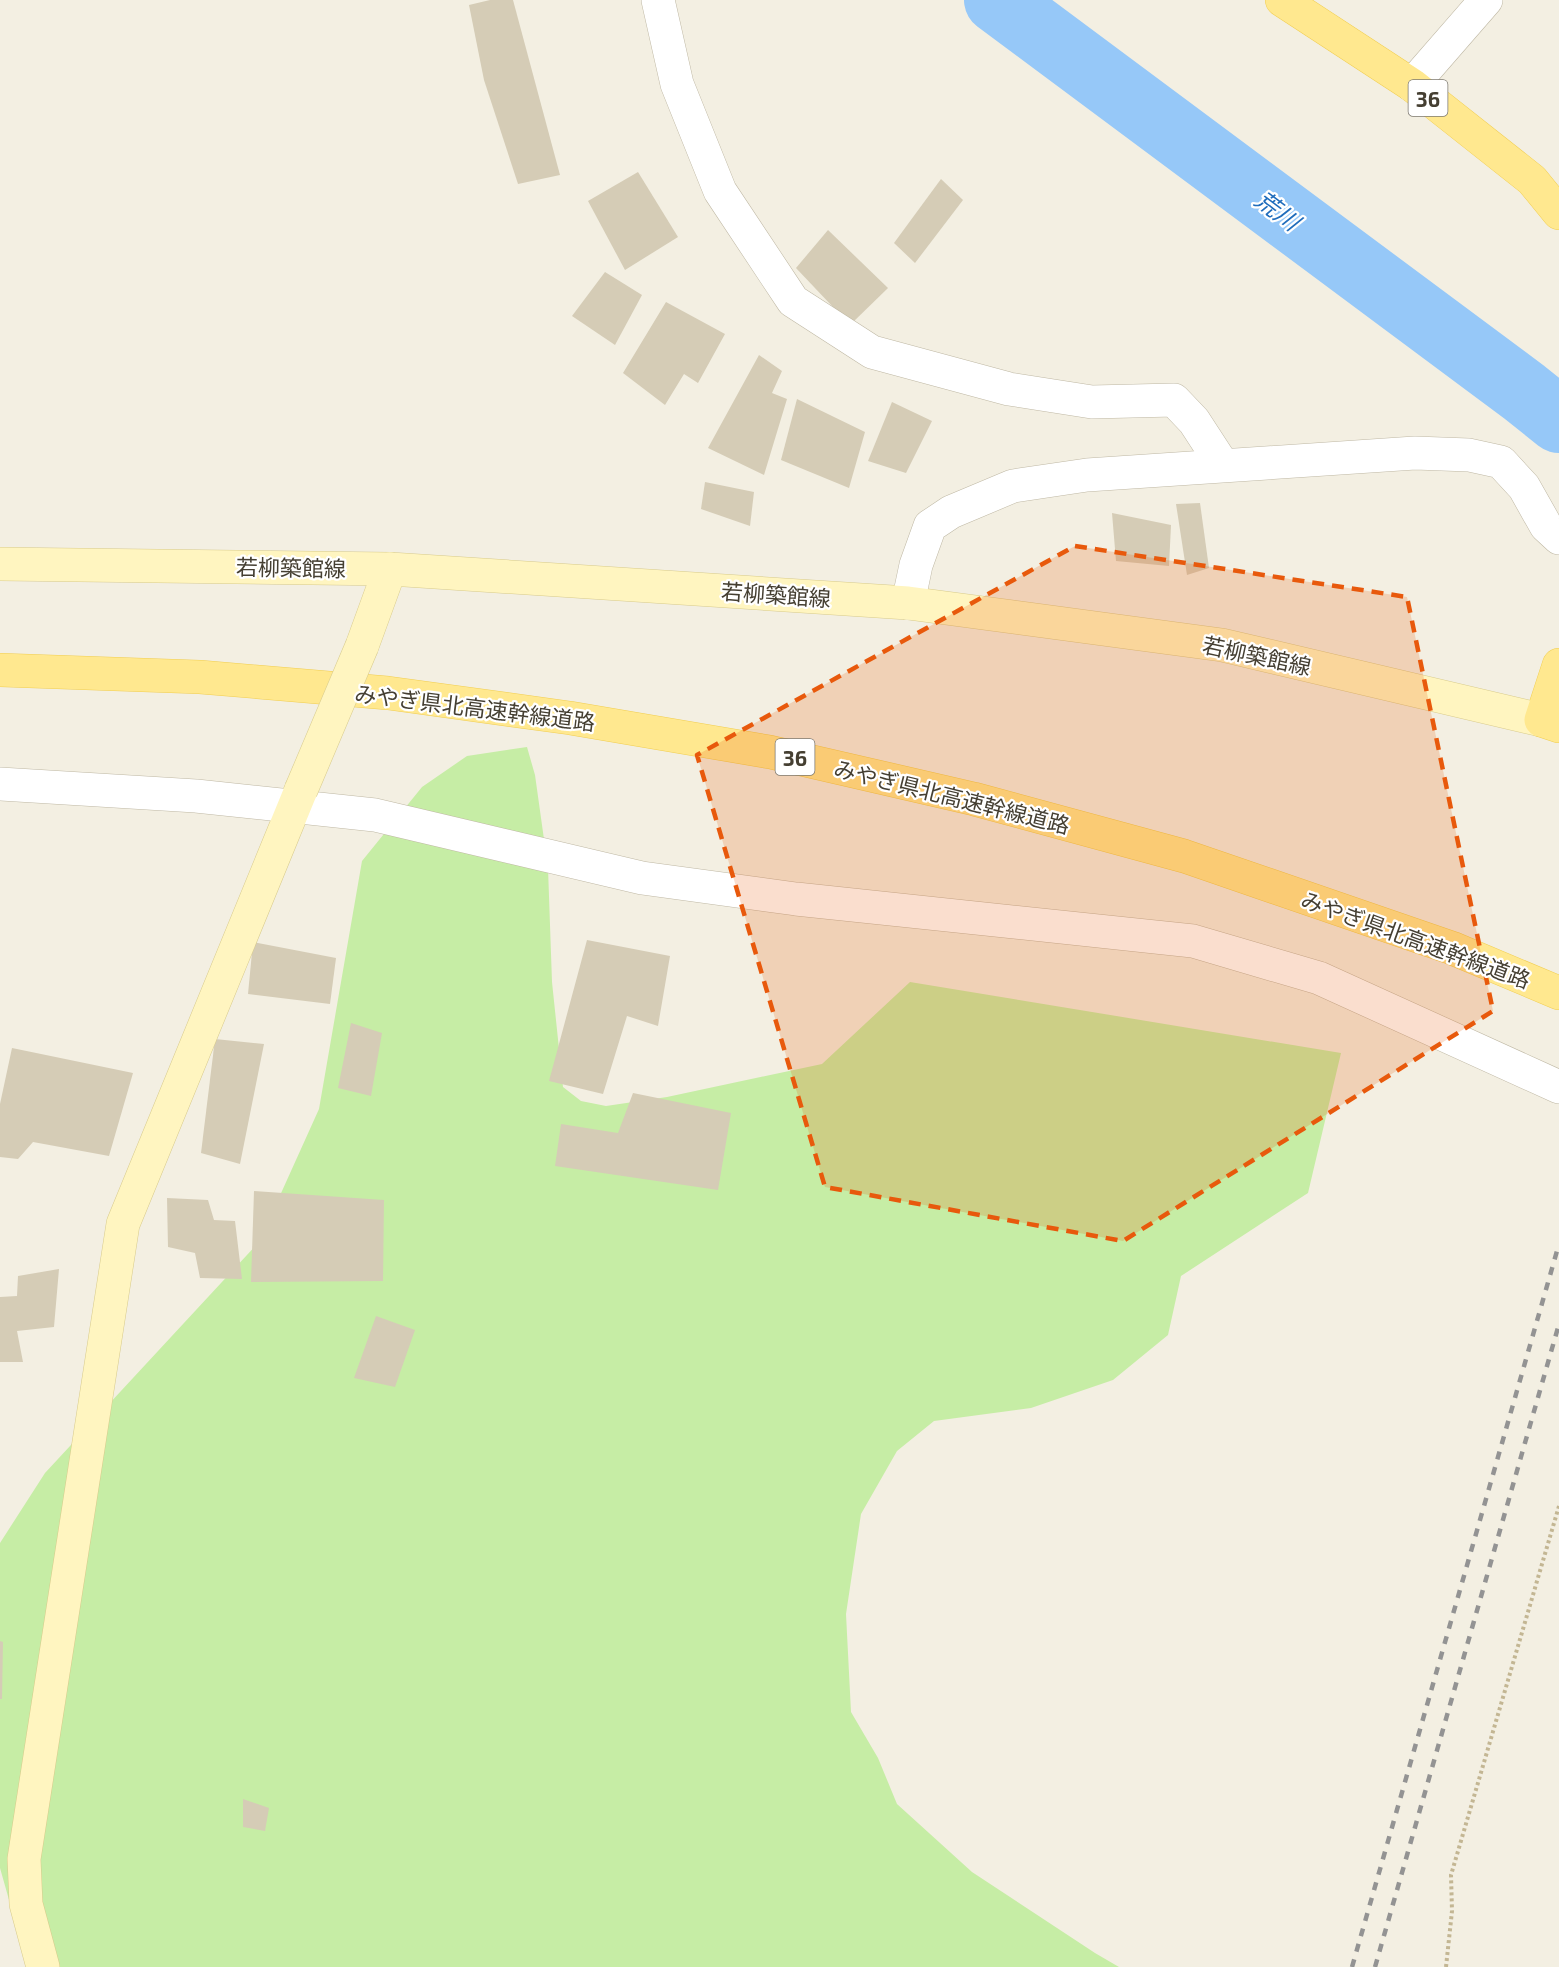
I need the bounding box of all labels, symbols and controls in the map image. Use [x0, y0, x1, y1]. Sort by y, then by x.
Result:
road number: 36 [1408, 80, 1448, 116]
water label: 荒川 [1250, 184, 1308, 238]
street label: 若柳築館線 [236, 553, 346, 581]
street label: 若柳築館線 [720, 577, 832, 611]
street label: 若柳築館線 [1200, 631, 1314, 679]
street label: みやぎ県北高速幹線道路 [353, 679, 597, 735]
road number: 36 [776, 739, 814, 775]
street label: みやぎ県北高速幹線道路 [831, 754, 1073, 838]
street label: みやぎ県北高速幹線道路 [1298, 885, 1534, 993]

